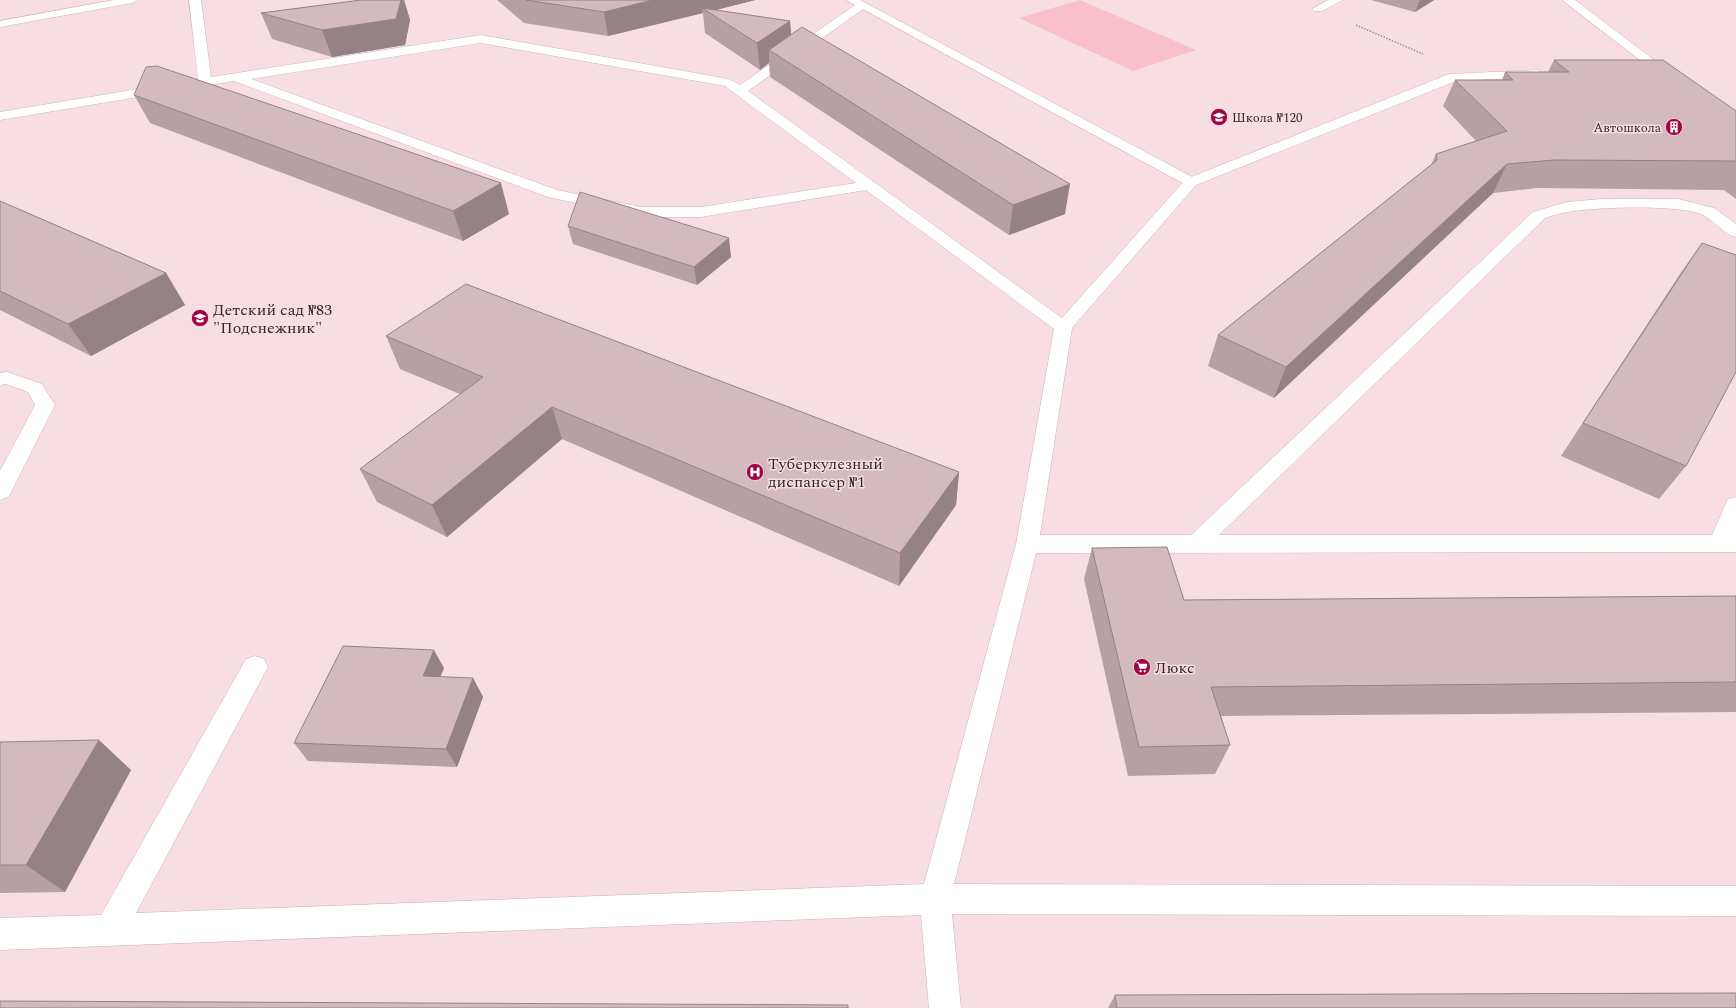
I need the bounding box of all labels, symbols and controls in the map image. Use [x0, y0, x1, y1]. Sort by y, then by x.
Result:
school or university icon: Школа №120 [1209, 107, 1229, 127]
place label: Школа №120 [1232, 108, 1303, 128]
building icon: Автошкола [1664, 117, 1684, 137]
place label: Автошкола [1594, 118, 1662, 138]
place label: Детский сад №83 "Подснежник" [213, 298, 332, 340]
school or university icon: Детский сад №83 "Подснежник" [190, 308, 210, 328]
place label: Туберкулезный диспансер №1 [768, 452, 883, 494]
hospital icon: Туберкулезный диспансер №1 [745, 462, 765, 482]
place label: Люкс [1155, 656, 1195, 680]
supermarket icon: Люкс [1132, 657, 1152, 677]

